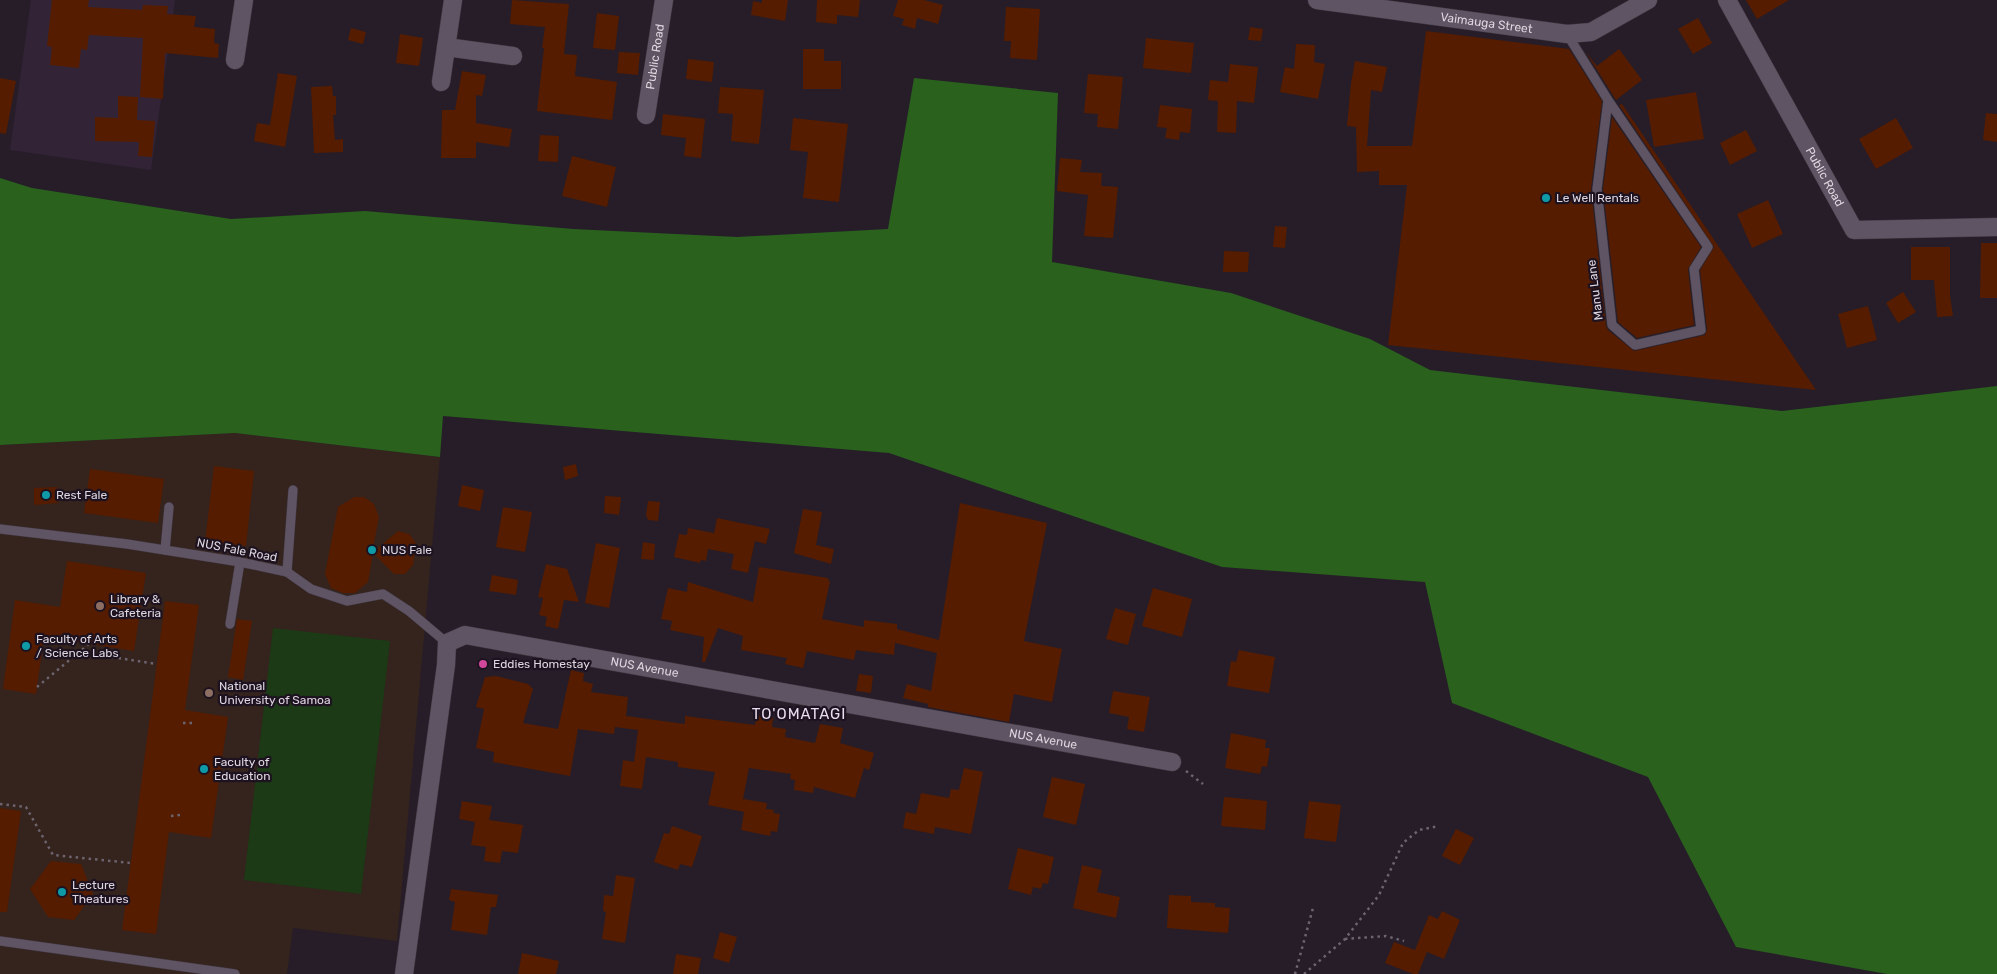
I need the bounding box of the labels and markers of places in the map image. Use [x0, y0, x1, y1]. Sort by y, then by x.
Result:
place label: Le Well Rentals [1556, 191, 1639, 205]
marker: Le Well Rentals [1540, 192, 1552, 204]
place label: Rest Fale [56, 488, 107, 502]
marker: Rest Fale [40, 489, 52, 501]
place label: NUS Fale [382, 543, 432, 557]
marker: NUS Fale [366, 544, 378, 556]
place label: Library & Cafeteria [110, 592, 161, 620]
marker: Library & Cafeteria [94, 600, 106, 612]
place label: Faculty of Arts / Science Labs [36, 632, 119, 660]
marker: Faculty of Arts / Science Labs [20, 640, 32, 652]
place label: Eddies Homestay [493, 657, 590, 671]
marker: Eddies Homestay [477, 658, 489, 670]
place label: National University of Samoa [219, 679, 331, 707]
marker: National University of Samoa [203, 687, 215, 699]
place label: Faculty of Education [214, 755, 271, 783]
marker: Faculty of Education [198, 763, 210, 775]
place label: Lecture Theatures [72, 878, 129, 906]
marker: Lecture Theatures [56, 886, 68, 898]

